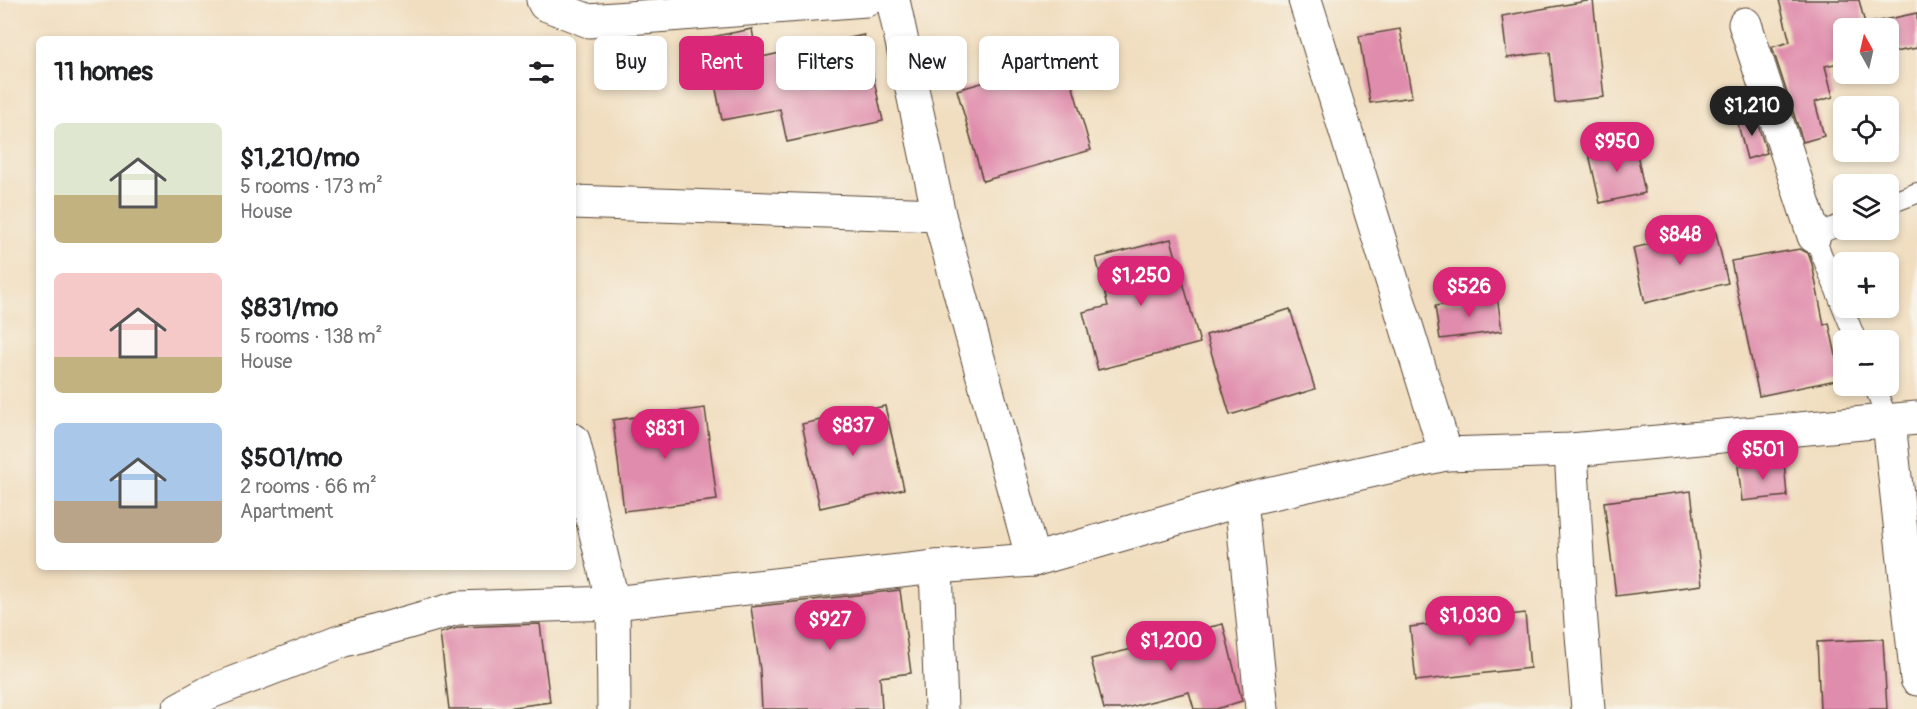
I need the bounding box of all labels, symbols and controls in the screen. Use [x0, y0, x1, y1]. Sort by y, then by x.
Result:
north arrow [1833, 18, 1899, 84]
map controls [1833, 18, 1899, 396]
chip: Buy [594, 36, 667, 90]
chip: Rent [679, 36, 764, 90]
chip: Filters [776, 36, 875, 90]
chip: New [887, 36, 967, 90]
chip: Apartment [979, 36, 1119, 90]
text: 11 homes [54, 56, 153, 88]
icon: filters [525, 56, 558, 89]
pin: $1,210 [1703, 86, 1801, 137]
text: $1,210 [1724, 93, 1780, 118]
button: locate [1833, 96, 1899, 162]
pin: $950 [1581, 122, 1653, 173]
text: $950 [1594, 129, 1640, 154]
text: $1,210/mo [240, 142, 360, 174]
icon: home [102, 147, 174, 219]
text: 5 rooms · 173 m² [240, 174, 383, 199]
button: layers [1833, 174, 1899, 240]
text: House [240, 199, 292, 224]
pin: $848 [1644, 215, 1716, 266]
text: $848 [1659, 222, 1701, 247]
button: + [1833, 252, 1899, 318]
pin: $1,250 [1092, 256, 1190, 307]
text: $1,250 [1111, 263, 1171, 288]
pin: $526 [1433, 267, 1505, 318]
text: $526 [1447, 274, 1491, 299]
text: $831/mo [240, 292, 338, 324]
icon: home [102, 297, 174, 369]
text: 5 rooms · 138 m² [240, 324, 382, 349]
button: − [1833, 330, 1899, 396]
text: House [240, 349, 292, 374]
pin: $837 [817, 406, 889, 457]
pin: $831 [629, 409, 701, 460]
text: $837 [832, 413, 874, 438]
text: $831 [645, 416, 685, 441]
pin: $501 [1727, 430, 1799, 481]
text: $501 [1741, 437, 1785, 462]
text: $501/mo [240, 442, 343, 474]
icon: home [102, 447, 174, 519]
text: 2 rooms · 66 m² [240, 474, 377, 499]
text: Apartment [240, 499, 333, 524]
pin: $1,030 [1421, 596, 1519, 647]
pin: $927 [794, 600, 866, 651]
text: $1,030 [1439, 603, 1501, 628]
text: $927 [809, 607, 851, 632]
pin: $1,200 [1122, 621, 1220, 672]
text: $1,200 [1140, 628, 1202, 653]

